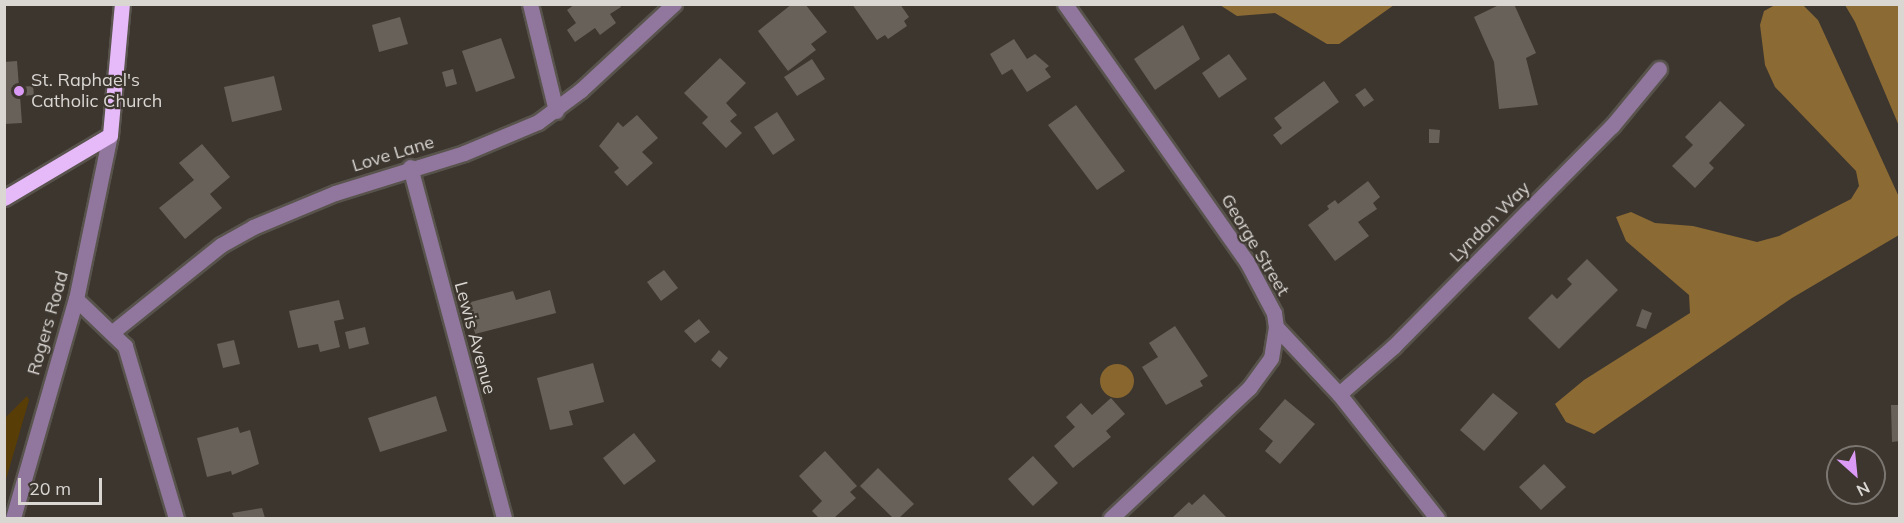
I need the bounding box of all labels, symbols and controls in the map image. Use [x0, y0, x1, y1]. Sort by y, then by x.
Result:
place label: St. Raphael's Catholic Church [31, 70, 162, 112]
marker: St. Raphael's Catholic Church [12, 84, 26, 98]
street label: Love Lane [349, 131, 437, 177]
street label: Lyndon Way [1445, 177, 1535, 267]
street label: George Street [1216, 190, 1294, 300]
street label: Rogers Road [23, 268, 73, 378]
street label: Lewis Avenue [450, 279, 500, 397]
north arrow [1826, 445, 1886, 505]
scale bar [21, 466, 105, 504]
text: 20 m [29, 477, 71, 500]
text: N [1853, 478, 1873, 501]

